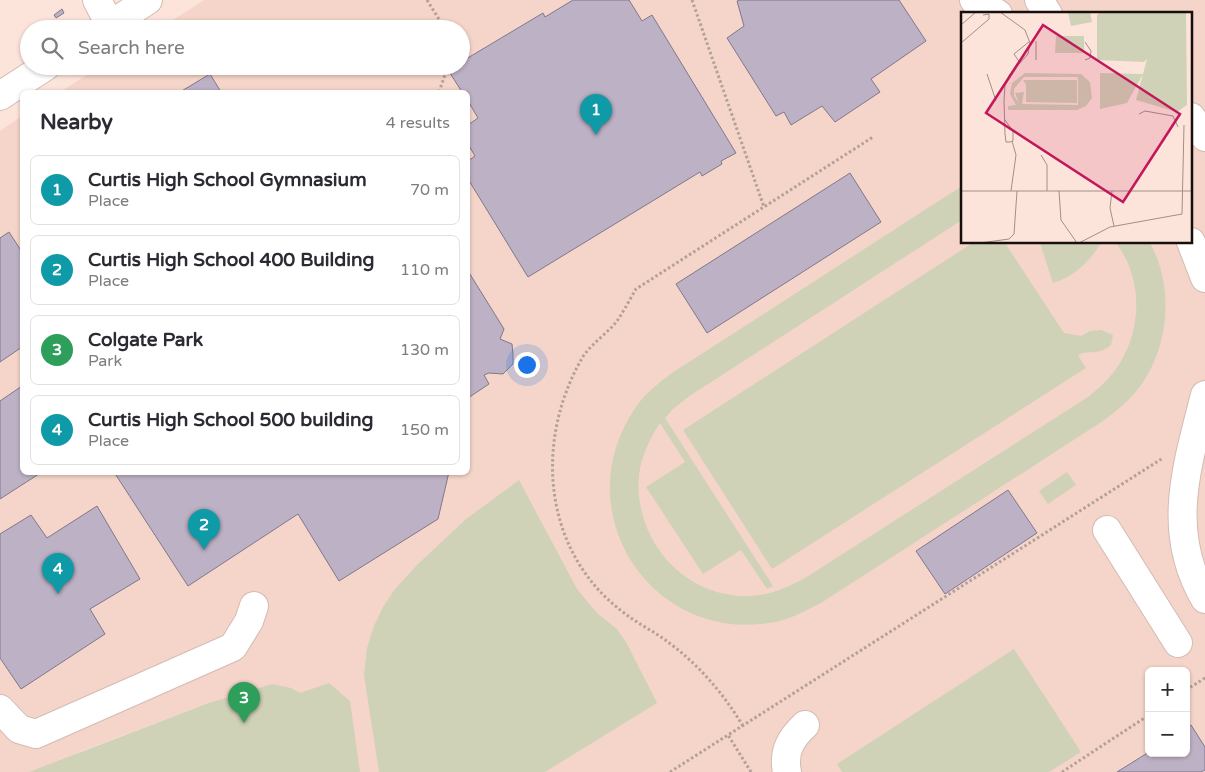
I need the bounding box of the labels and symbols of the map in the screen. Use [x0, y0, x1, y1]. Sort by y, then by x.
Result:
inset map [961, 12, 1192, 244]
pin: 1 [580, 94, 612, 135]
your location [514, 352, 540, 378]
pin: 2 [188, 509, 220, 550]
pin: 4 [42, 553, 74, 594]
pin: 3 [228, 682, 260, 723]

